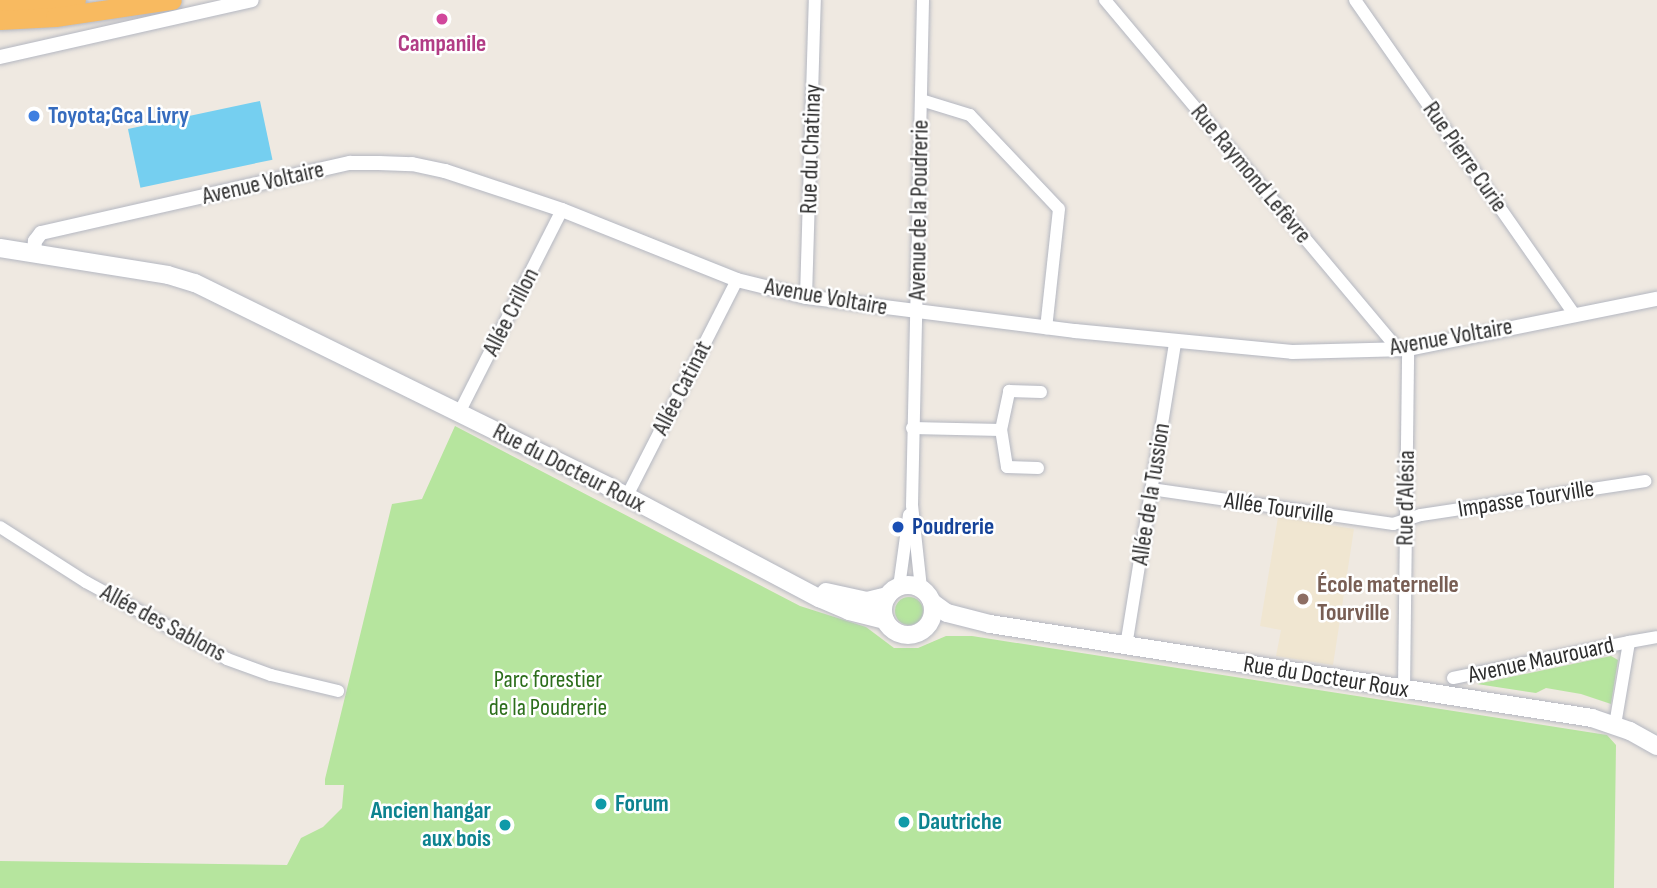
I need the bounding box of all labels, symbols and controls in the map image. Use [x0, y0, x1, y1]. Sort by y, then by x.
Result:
marker: Campanile [434, 11, 450, 27]
place label: Campanile [398, 30, 486, 58]
street label: Rue du Chatinay [794, 84, 828, 214]
street label: Rue Pierre Curie [1416, 96, 1514, 218]
street label: Rue Raymond Lefèvre [1184, 99, 1318, 249]
place label: Toyota;Gca Livry [48, 102, 189, 130]
marker: Toyota;Gca Livry [26, 108, 42, 124]
street label: Avenue de la Poudrerie [903, 119, 935, 301]
street label: Avenue Voltaire [199, 155, 327, 211]
street label: Allée Crillon [477, 263, 545, 361]
street label: Avenue Voltaire [762, 272, 890, 322]
street label: Avenue Voltaire [1387, 312, 1515, 362]
street label: Allée Catinat [646, 336, 718, 440]
street label: Rue du Docteur Roux [488, 417, 650, 519]
street label: Allée de la Tussion [1126, 421, 1176, 567]
street label: Rue d'Alésia [1391, 450, 1421, 546]
street label: Impasse Tourville [1456, 474, 1596, 524]
street label: Allée Tourville [1222, 486, 1336, 530]
place label: Poudrerie [912, 513, 994, 541]
marker: Poudrerie [890, 519, 906, 535]
place label: École maternelle Tourville [1317, 571, 1459, 627]
street label: Allée des Sablons [96, 578, 230, 668]
marker: École maternelle Tourville [1295, 591, 1311, 607]
street label: Avenue Maurouard [1465, 631, 1617, 689]
street label: Rue du Docteur Roux [1241, 650, 1411, 704]
park label: Parc forestier de la Poudrerie [489, 666, 607, 722]
place label: Forum [615, 790, 669, 818]
marker: Forum [593, 796, 609, 812]
place label: Ancien hangar aux bois [371, 797, 491, 853]
place label: Dautriche [918, 808, 1002, 836]
marker: Dautriche [896, 814, 912, 830]
marker: Ancien hangar aux bois [497, 817, 513, 833]

